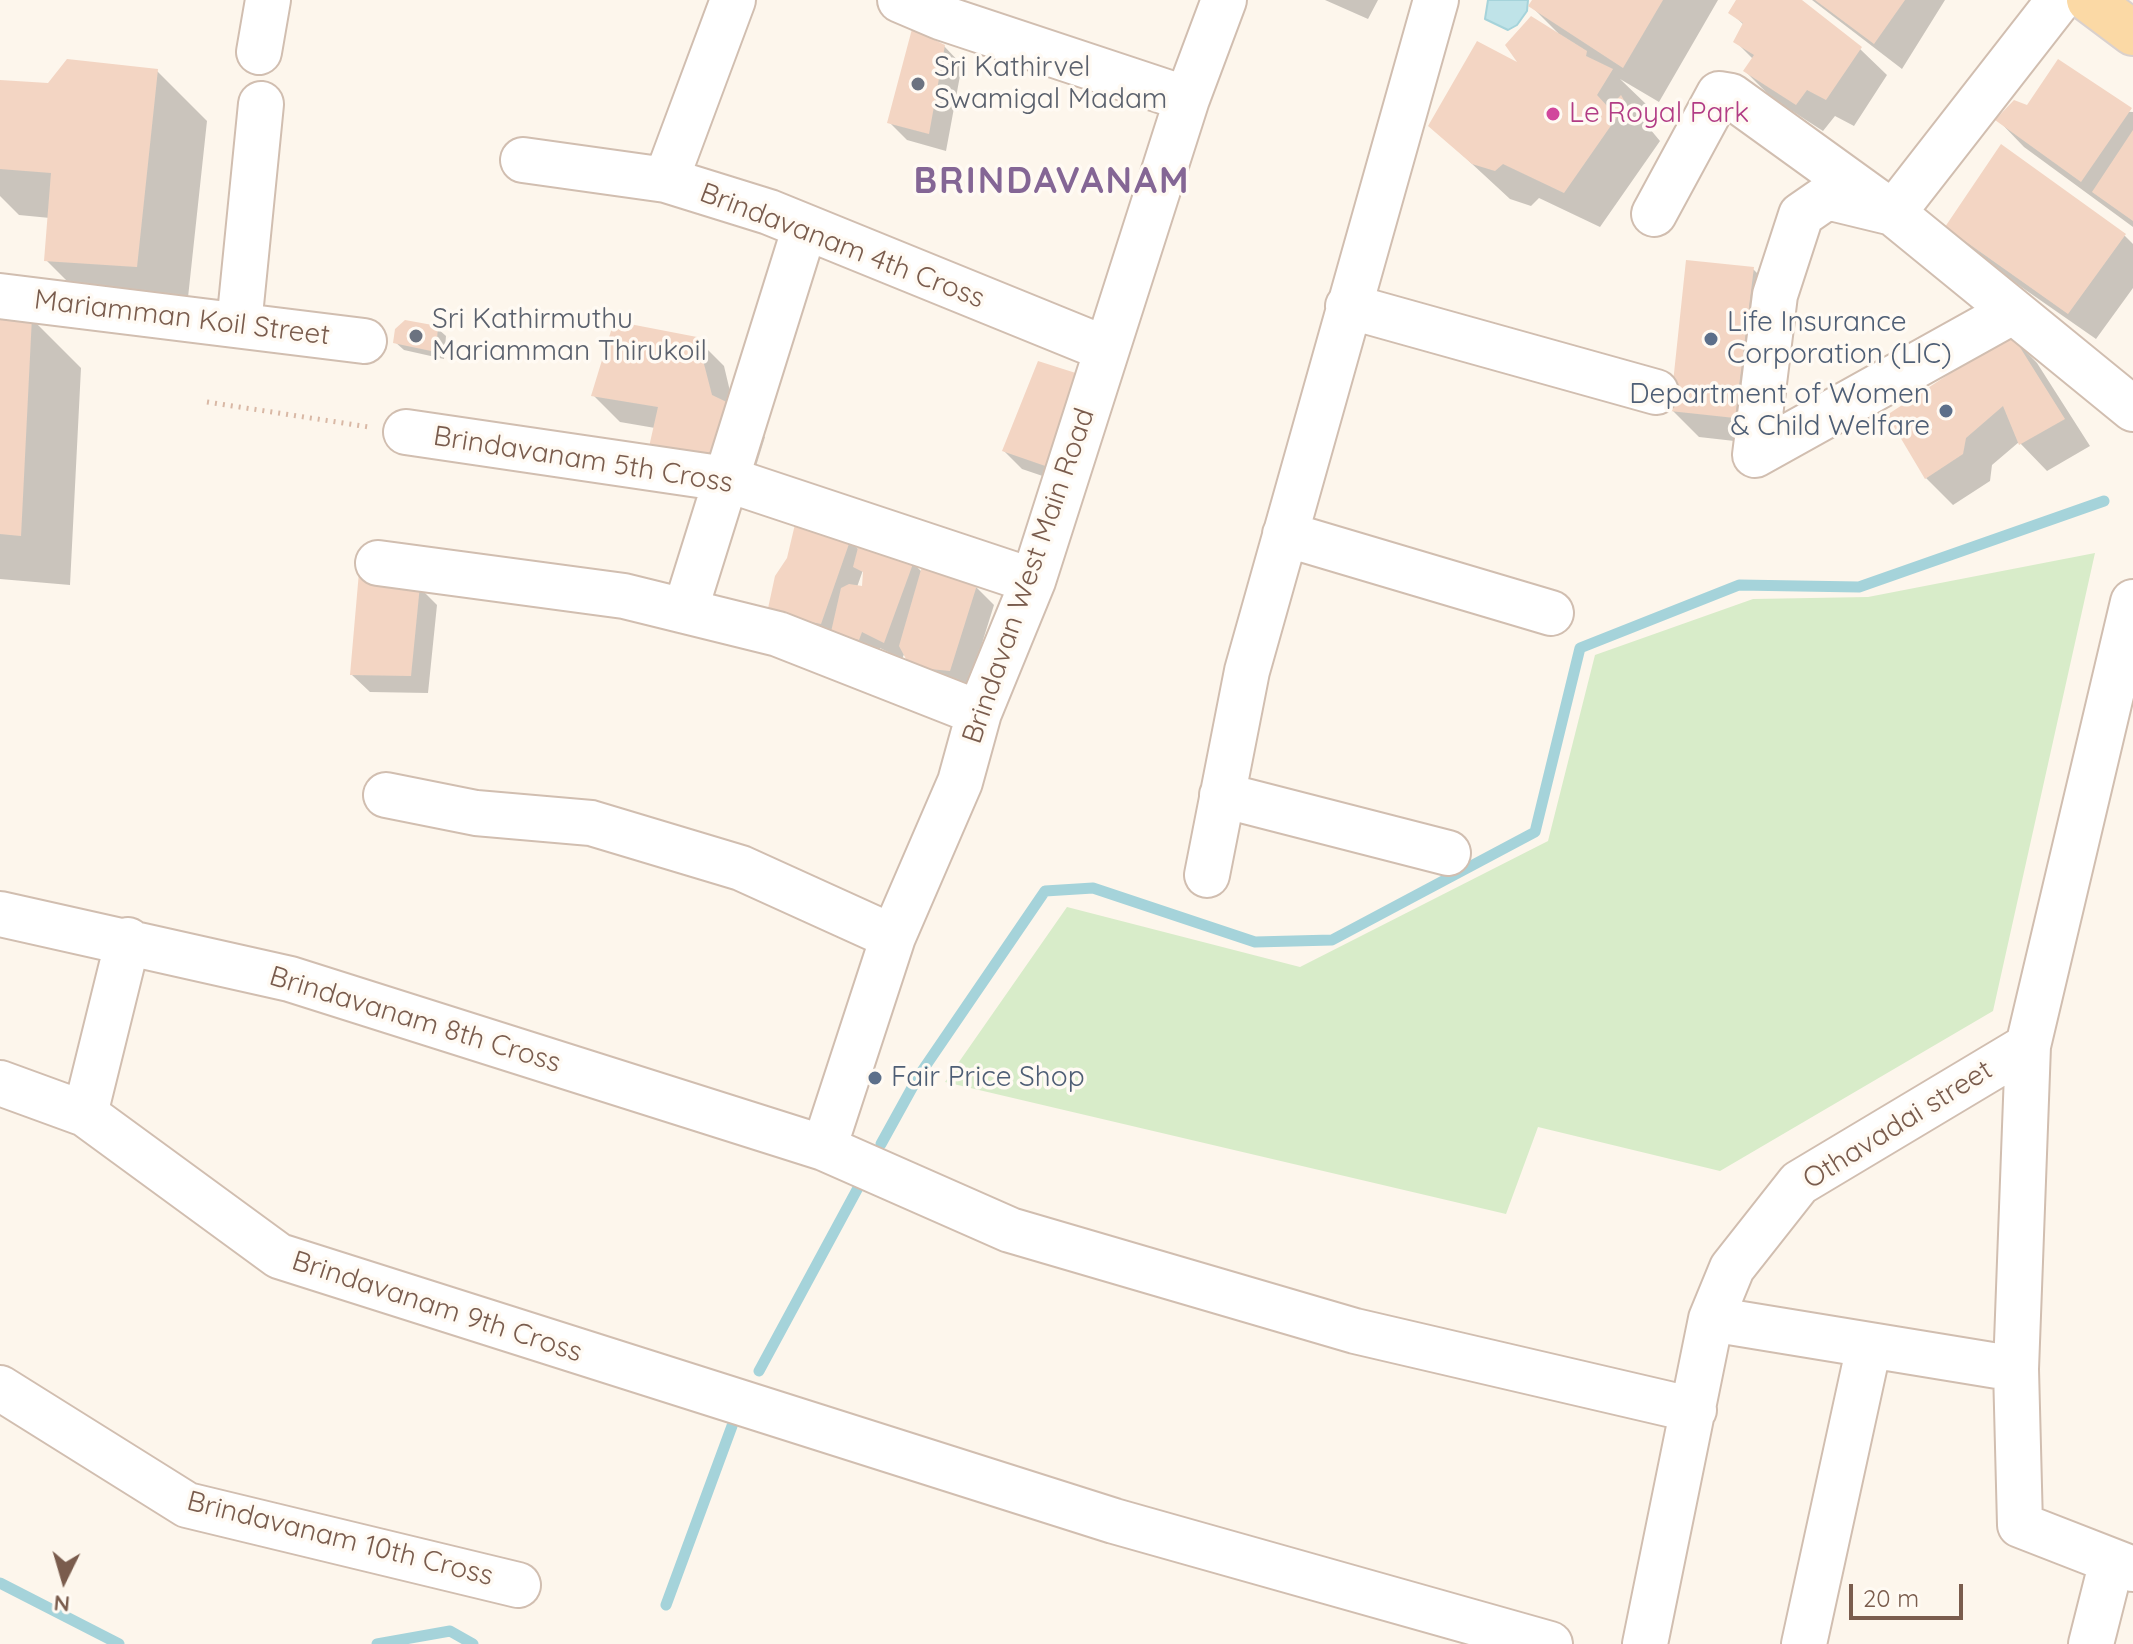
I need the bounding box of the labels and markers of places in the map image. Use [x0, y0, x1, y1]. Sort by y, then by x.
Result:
place label: Sri Kathirvel Swamigal Madam [934, 51, 1167, 117]
marker: Sri Kathirvel Swamigal Madam [909, 75, 927, 93]
place label: Le Royal Park [1569, 97, 1749, 131]
marker: Le Royal Park [1544, 105, 1562, 123]
place label: Sri Kathirmuthu Mariamman Thirukoil [432, 303, 707, 369]
place label: Life Insurance Corporation (LIC) [1727, 306, 1952, 372]
marker: Sri Kathirmuthu Mariamman Thirukoil [407, 327, 425, 345]
marker: Life Insurance Corporation (LIC) [1702, 330, 1720, 348]
place label: Department of Women & Child Welfare [1629, 378, 1930, 444]
marker: Department of Women & Child Welfare [1937, 402, 1955, 420]
place label: Fair Price Shop [891, 1061, 1085, 1095]
marker: Fair Price Shop [866, 1069, 884, 1087]

